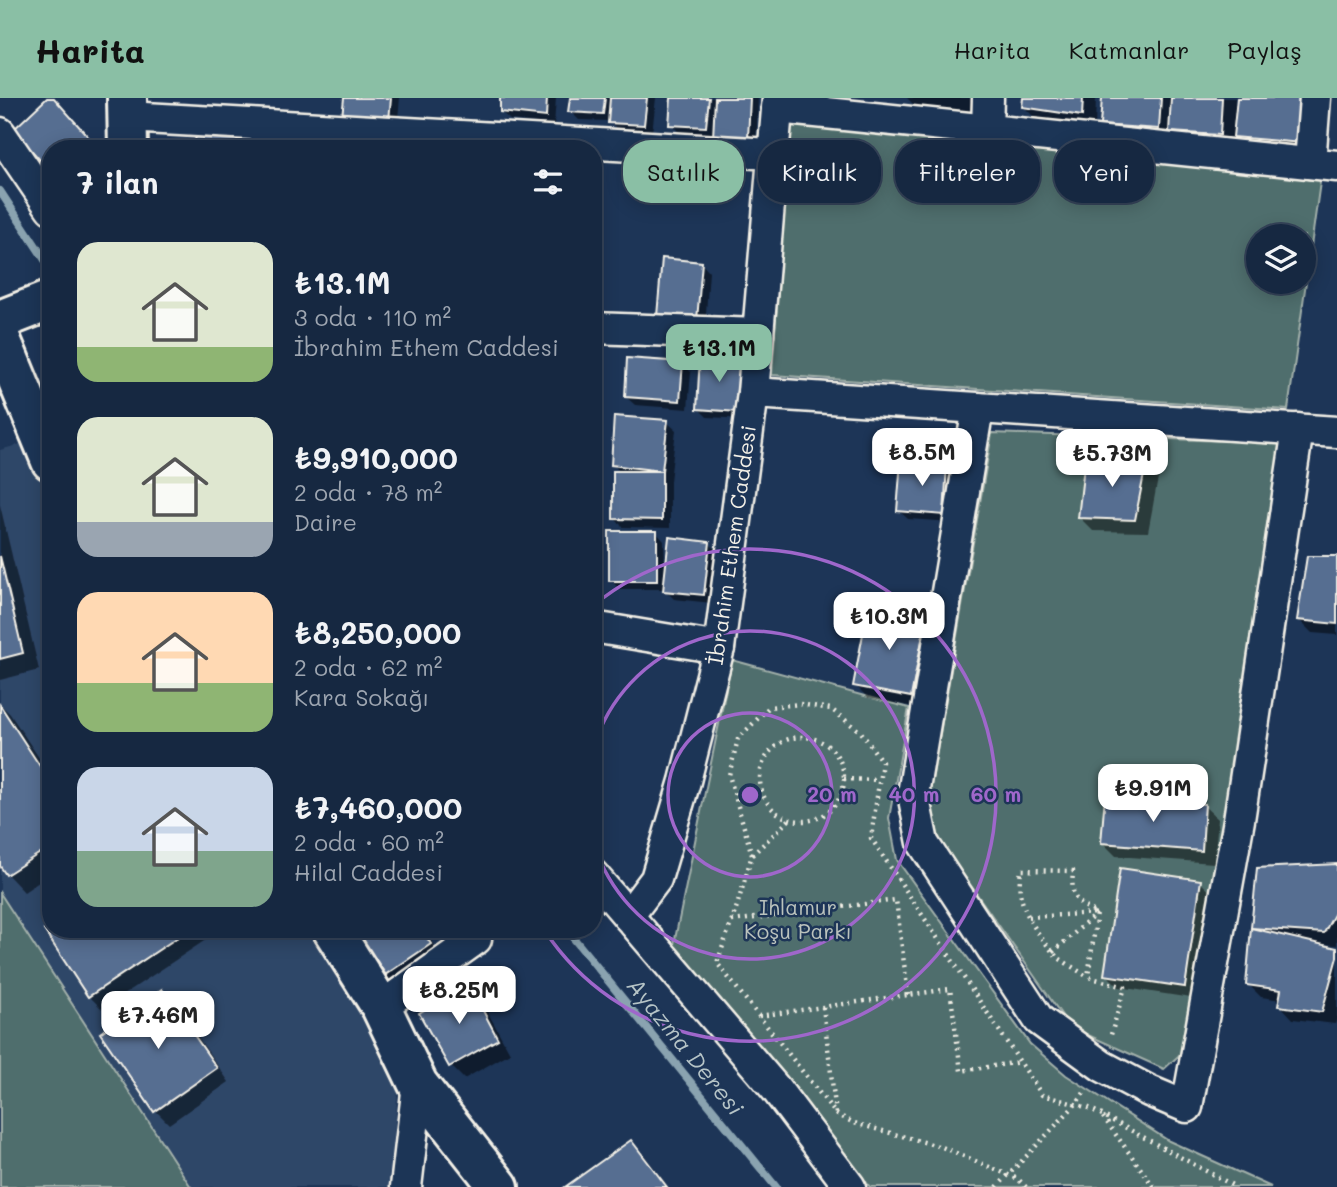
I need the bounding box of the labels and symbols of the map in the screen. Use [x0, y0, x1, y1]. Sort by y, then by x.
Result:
pin: ₺13.1M [662, 324, 776, 384]
street label: İbrahim Ethem Caddesi [701, 423, 761, 667]
pin: ₺8.5M [873, 428, 971, 488]
pin: ₺5.73M [1055, 430, 1169, 489]
pin: ₺10.3M [832, 592, 946, 652]
pin: ₺9.91M [1096, 764, 1210, 824]
text: 20 m [807, 780, 857, 807]
text: 40 m [888, 780, 940, 807]
text: 60 m [971, 780, 1021, 807]
centre of rings [738, 783, 762, 807]
park label: Ihlamur Koşu Parkı [744, 893, 852, 944]
pin: ₺8.25M [402, 967, 516, 1026]
water label: Ayazma Deresi [621, 971, 751, 1121]
pin: ₺7.46M [101, 992, 215, 1051]

